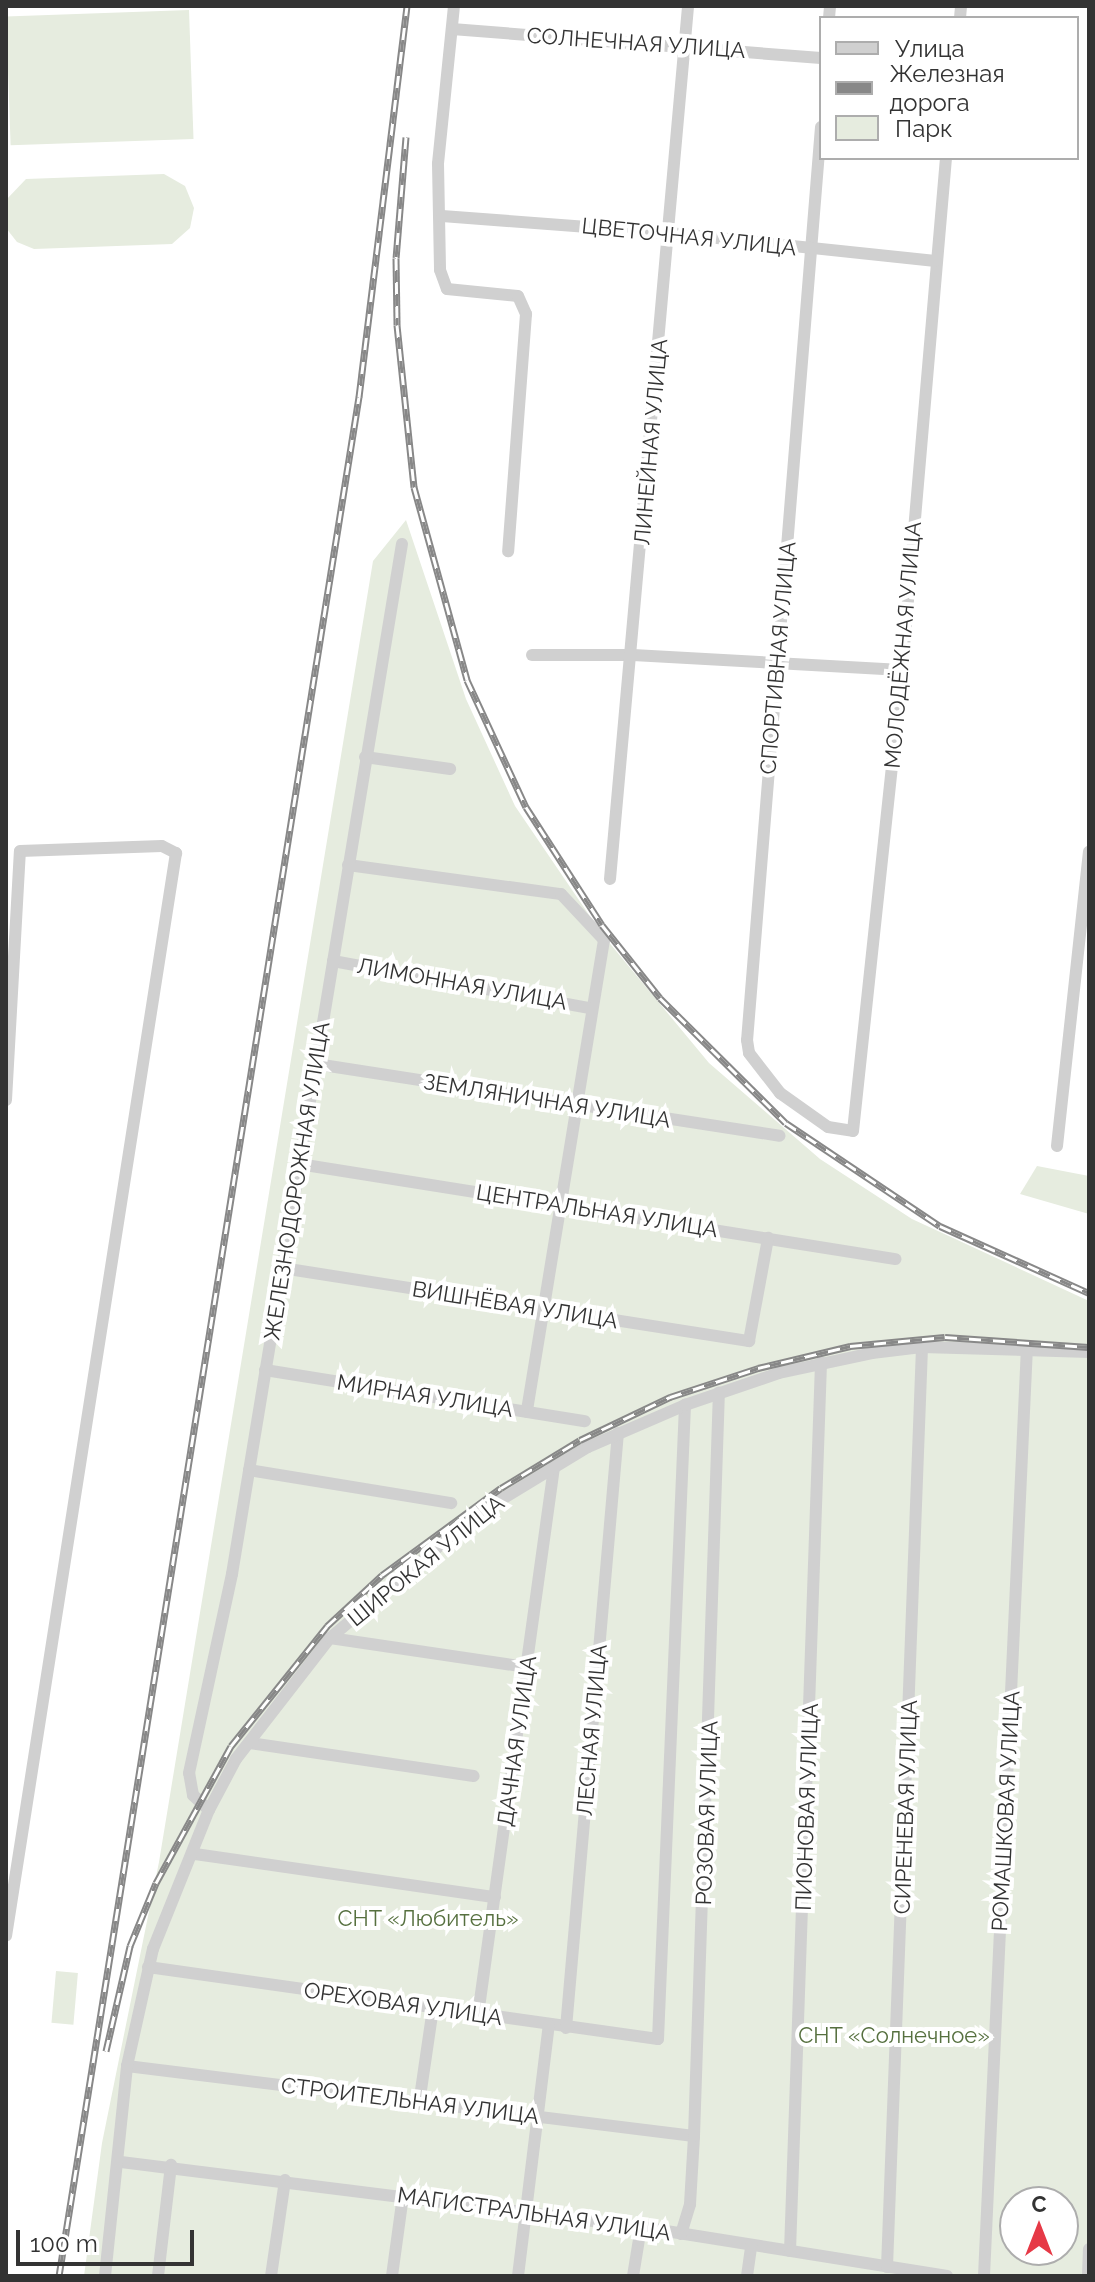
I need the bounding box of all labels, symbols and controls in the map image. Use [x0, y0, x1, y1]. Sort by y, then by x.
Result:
legend [819, 16, 1079, 160]
street label: СОЛНЕЧНАЯ УЛИЦА [526, 22, 746, 64]
text: Улица [895, 34, 965, 63]
text: Железная дорога [889, 59, 1005, 117]
text: Парк [895, 114, 953, 143]
street label: ЦВЕТОЧНАЯ УЛИЦА [580, 213, 798, 261]
street label: ЛИНЕЙНАЯ УЛИЦА [629, 338, 673, 546]
street label: МОЛОДЁЖНАЯ УЛИЦА [879, 520, 927, 770]
street label: СПОРТИВНАЯ УЛИЦА [755, 540, 801, 776]
street label: ЛИМОННАЯ УЛИЦА [355, 953, 569, 1015]
street label: ЖЕЛЕЗНОДОРОЖНАЯ УЛИЦА [259, 1020, 335, 1342]
street label: ЗЕМЛЯНИЧНАЯ УЛИЦА [422, 1068, 672, 1134]
street label: ЦЕНТРАЛЬНАЯ УЛИЦА [474, 1179, 720, 1243]
street label: ВИШНЁВАЯ УЛИЦА [410, 1276, 620, 1334]
street label: МИРНАЯ УЛИЦА [335, 1369, 515, 1423]
street label: ШИРОКАЯ УЛИЦА [342, 1490, 510, 1632]
street label: ЛЕСНАЯ УЛИЦА [571, 1643, 613, 1817]
street label: ДАЧНАЯ УЛИЦА [492, 1654, 542, 1828]
street label: РОМАШКОВАЯ УЛИЦА [987, 1690, 1025, 1932]
street label: СИРЕНЕВАЯ УЛИЦА [889, 1699, 923, 1915]
street label: ПИОНОВАЯ УЛИЦА [790, 1703, 824, 1911]
street label: РОЗОВАЯ УЛИЦА [691, 1720, 723, 1906]
park label: СНТ «Любитель» [337, 1906, 519, 1932]
street label: ОРЕХОВАЯ УЛИЦА [302, 1977, 504, 2031]
park label: СНТ «Солнечное» [798, 2023, 990, 2049]
street label: СТРОИТЕЛЬНАЯ УЛИЦА [280, 2072, 540, 2130]
street label: МАГИСТРАЛЬНАЯ УЛИЦА [396, 2182, 672, 2246]
north arrow [999, 2186, 1079, 2266]
text: С [1031, 2191, 1047, 2217]
scale bar [20, 2214, 198, 2264]
text: 100 m [30, 2229, 98, 2258]

